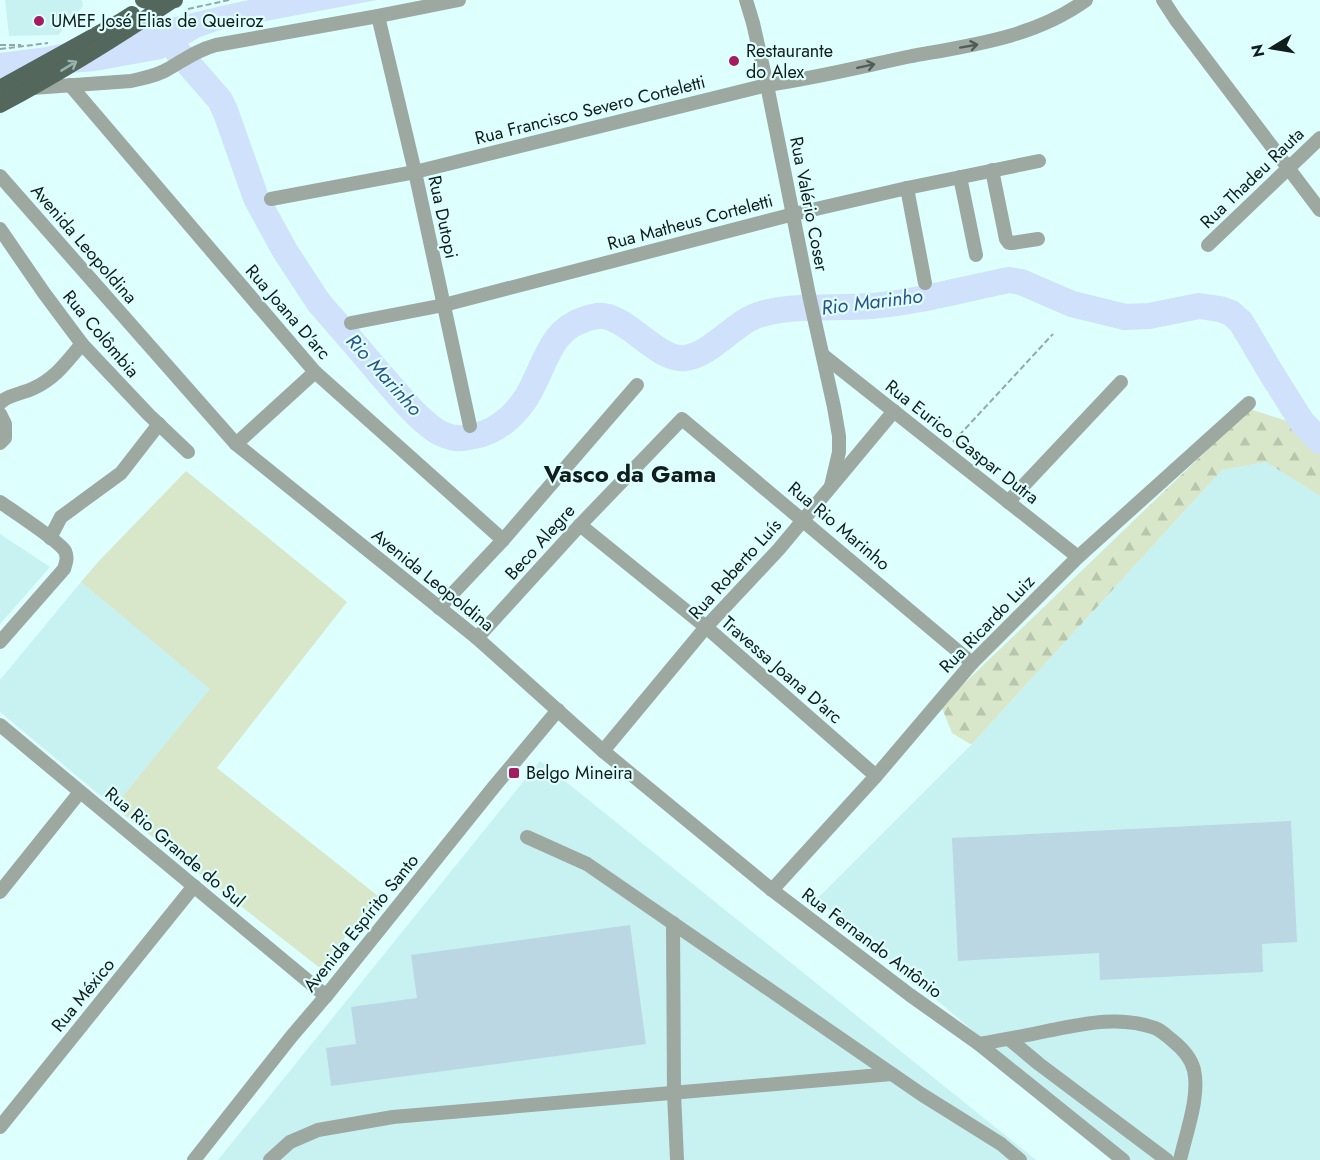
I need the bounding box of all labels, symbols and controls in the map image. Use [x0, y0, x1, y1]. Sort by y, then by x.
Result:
place label: UMEF José Elias de Queiroz [51, 8, 264, 34]
marker: UMEF José Elias de Queiroz [32, 14, 46, 28]
north arrow [1242, 18, 1302, 78]
place label: Restaurante do Alex [746, 38, 833, 85]
one-way arrow [959, 40, 979, 51]
text: N [1245, 42, 1270, 59]
marker: Restaurante do Alex [727, 54, 741, 68]
one-way arrow [60, 60, 77, 72]
one-way arrow [856, 60, 875, 71]
street label: Rua Francisco Severo Corteletti [472, 69, 708, 151]
street label: Rua Thadeu Rauta [1194, 122, 1310, 234]
street label: Rua Valério Coser [783, 134, 835, 274]
street label: Rua Dutopi [422, 173, 464, 261]
street label: Avenida Leopoldina [25, 179, 143, 309]
street label: Rua Matheus Corteletti [604, 187, 776, 257]
street label: Rua Joana D'arc [239, 259, 337, 365]
water label: Rio Marinho [820, 281, 925, 323]
street label: Rua Colômbia [57, 285, 145, 383]
water label: Rio Marinho [339, 327, 429, 423]
street label: Rua Eurico Gaspar Dutra [880, 374, 1044, 510]
district label: Vasco da Gama [543, 456, 716, 491]
street label: Rua Rio Marinho [782, 475, 896, 577]
street label: Beco Alegre [499, 498, 581, 586]
street label: Rua Roberto Luís [683, 513, 787, 625]
street label: Avenida Leopoldina [366, 522, 500, 638]
street label: Rua Ricardo Luiz [933, 569, 1041, 679]
street label: Travessa Joana D'arc [716, 610, 848, 730]
place label: Belgo Mineira [526, 760, 632, 786]
marker: Belgo Mineira [507, 766, 521, 780]
street label: Rua Rio Grande do Sul [99, 781, 251, 913]
street label: Avenida Espírito Santo [297, 848, 425, 998]
street label: Rua Fernando Antônio [796, 881, 948, 1005]
street label: Rua México [45, 952, 121, 1037]

